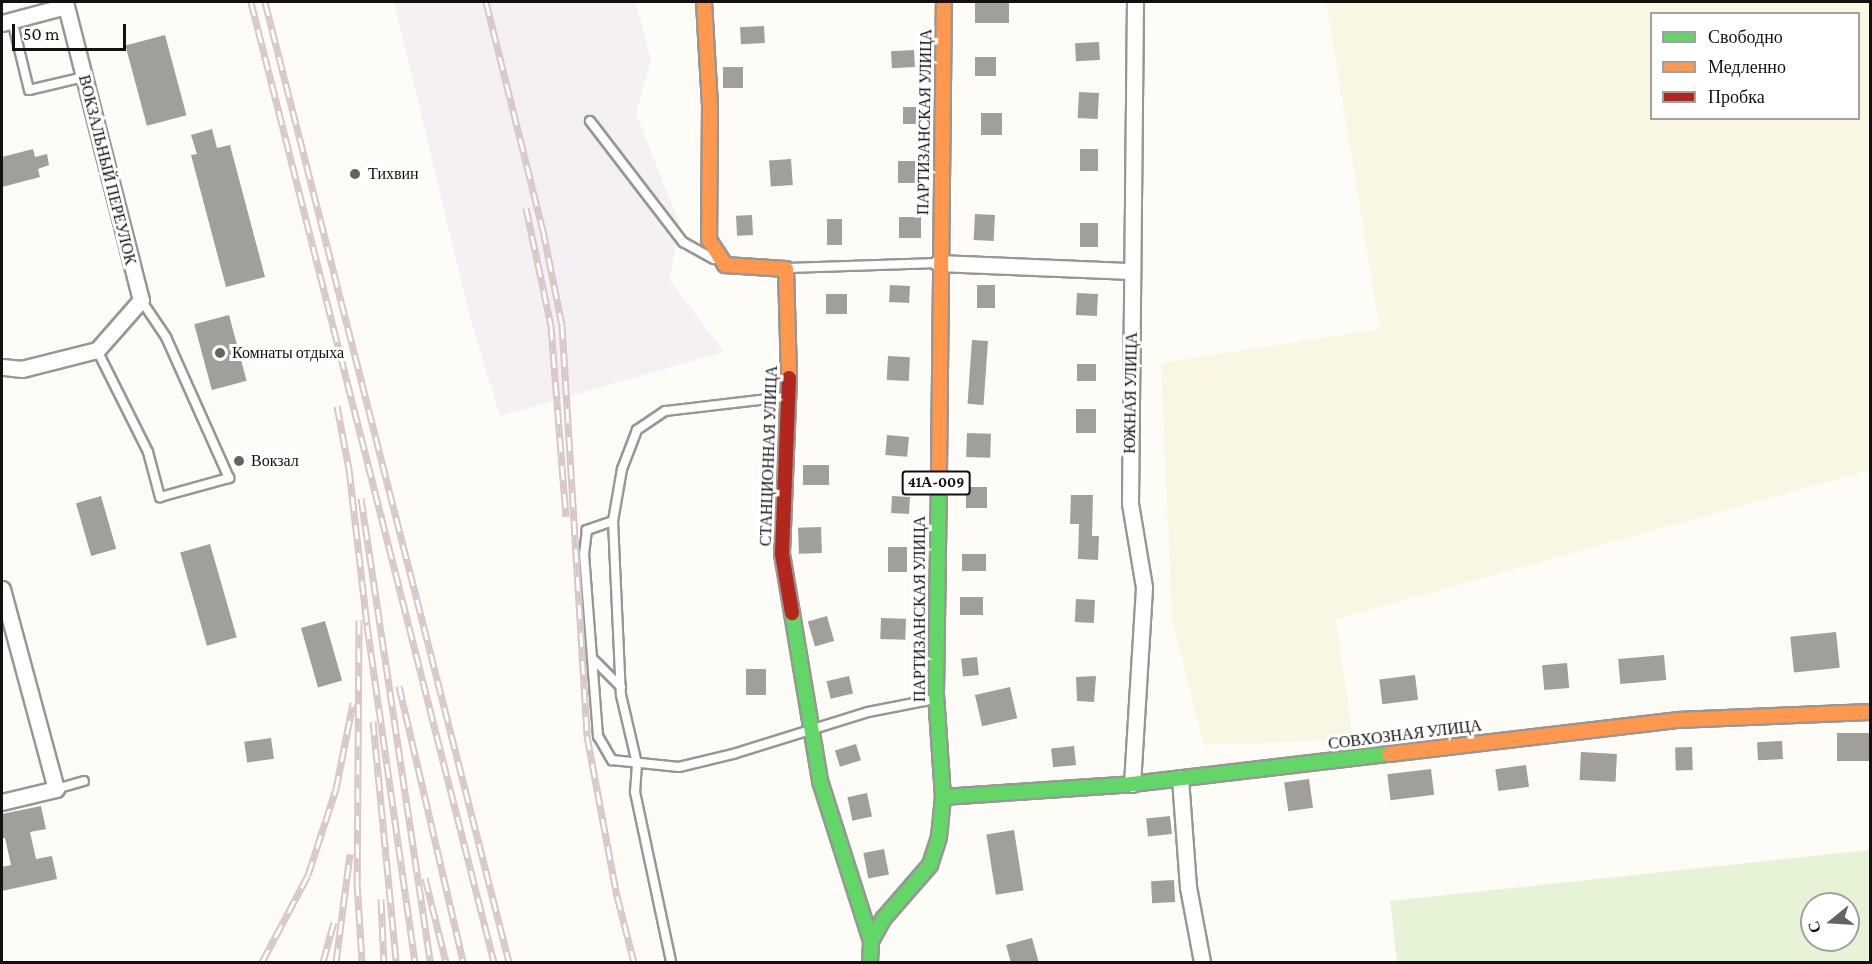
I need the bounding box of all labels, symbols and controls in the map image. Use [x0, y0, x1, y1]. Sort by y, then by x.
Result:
scale bar [15, 12, 129, 50]
legend [1650, 12, 1860, 120]
text: 50 m [23, 24, 60, 44]
text: Свободно [1708, 27, 1783, 47]
street label: ПАРТИЗАНСКАЯ УЛИЦА [914, 29, 936, 215]
text: Медленно [1708, 57, 1786, 77]
street label: ВОКЗАЛЬНЫЙ ПЕРЕУЛОК [74, 73, 140, 267]
text: Пробка [1708, 87, 1765, 107]
place label: Тихвин [368, 164, 419, 184]
marker: Тихвин [346, 165, 364, 183]
street label: ЮЖНАЯ УЛИЦА [1120, 332, 1142, 454]
place label: Комнаты отдыха [232, 343, 344, 363]
marker: Комнаты отдыха [213, 346, 227, 360]
street label: СТАНЦИОННАЯ УЛИЦА [756, 365, 782, 547]
place label: Вокзал [251, 451, 299, 471]
marker: Вокзал [232, 454, 246, 468]
road number: 41А-009 [902, 471, 970, 495]
street label: ПАРТИЗАНСКАЯ УЛИЦА [910, 516, 930, 702]
street label: СОВХОЗНАЯ УЛИЦА [1327, 716, 1483, 754]
north arrow [1800, 892, 1860, 952]
text: С [1804, 919, 1824, 935]

